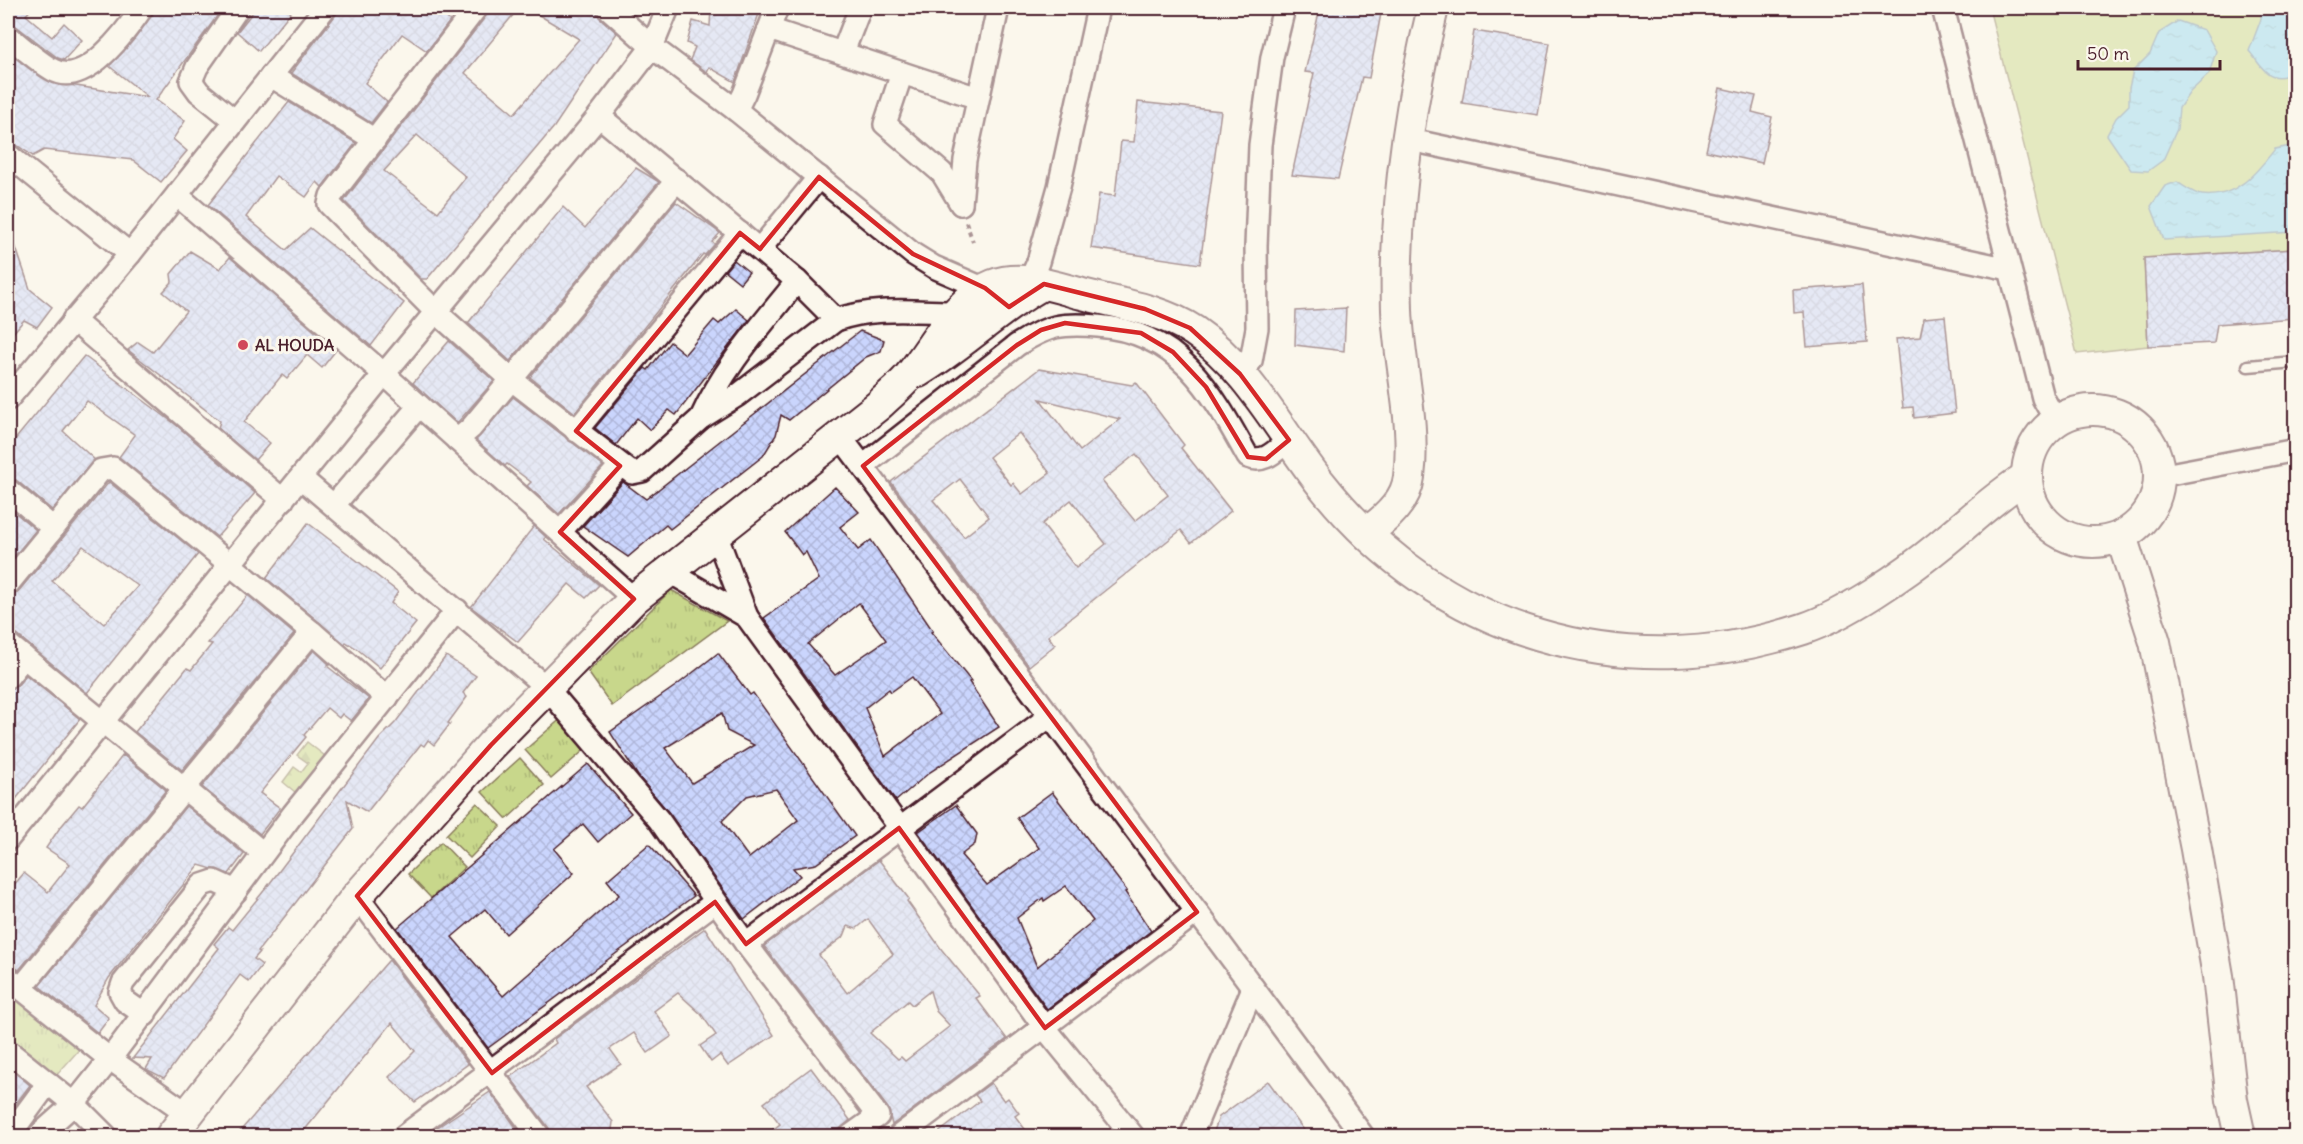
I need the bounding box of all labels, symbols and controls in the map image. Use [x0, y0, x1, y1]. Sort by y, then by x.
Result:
scale bar [2078, 33, 2220, 71]
text: 50 m [2087, 42, 2129, 65]
place label: AL HOUDA [255, 335, 334, 355]
marker: AL HOUDA [236, 338, 250, 352]

